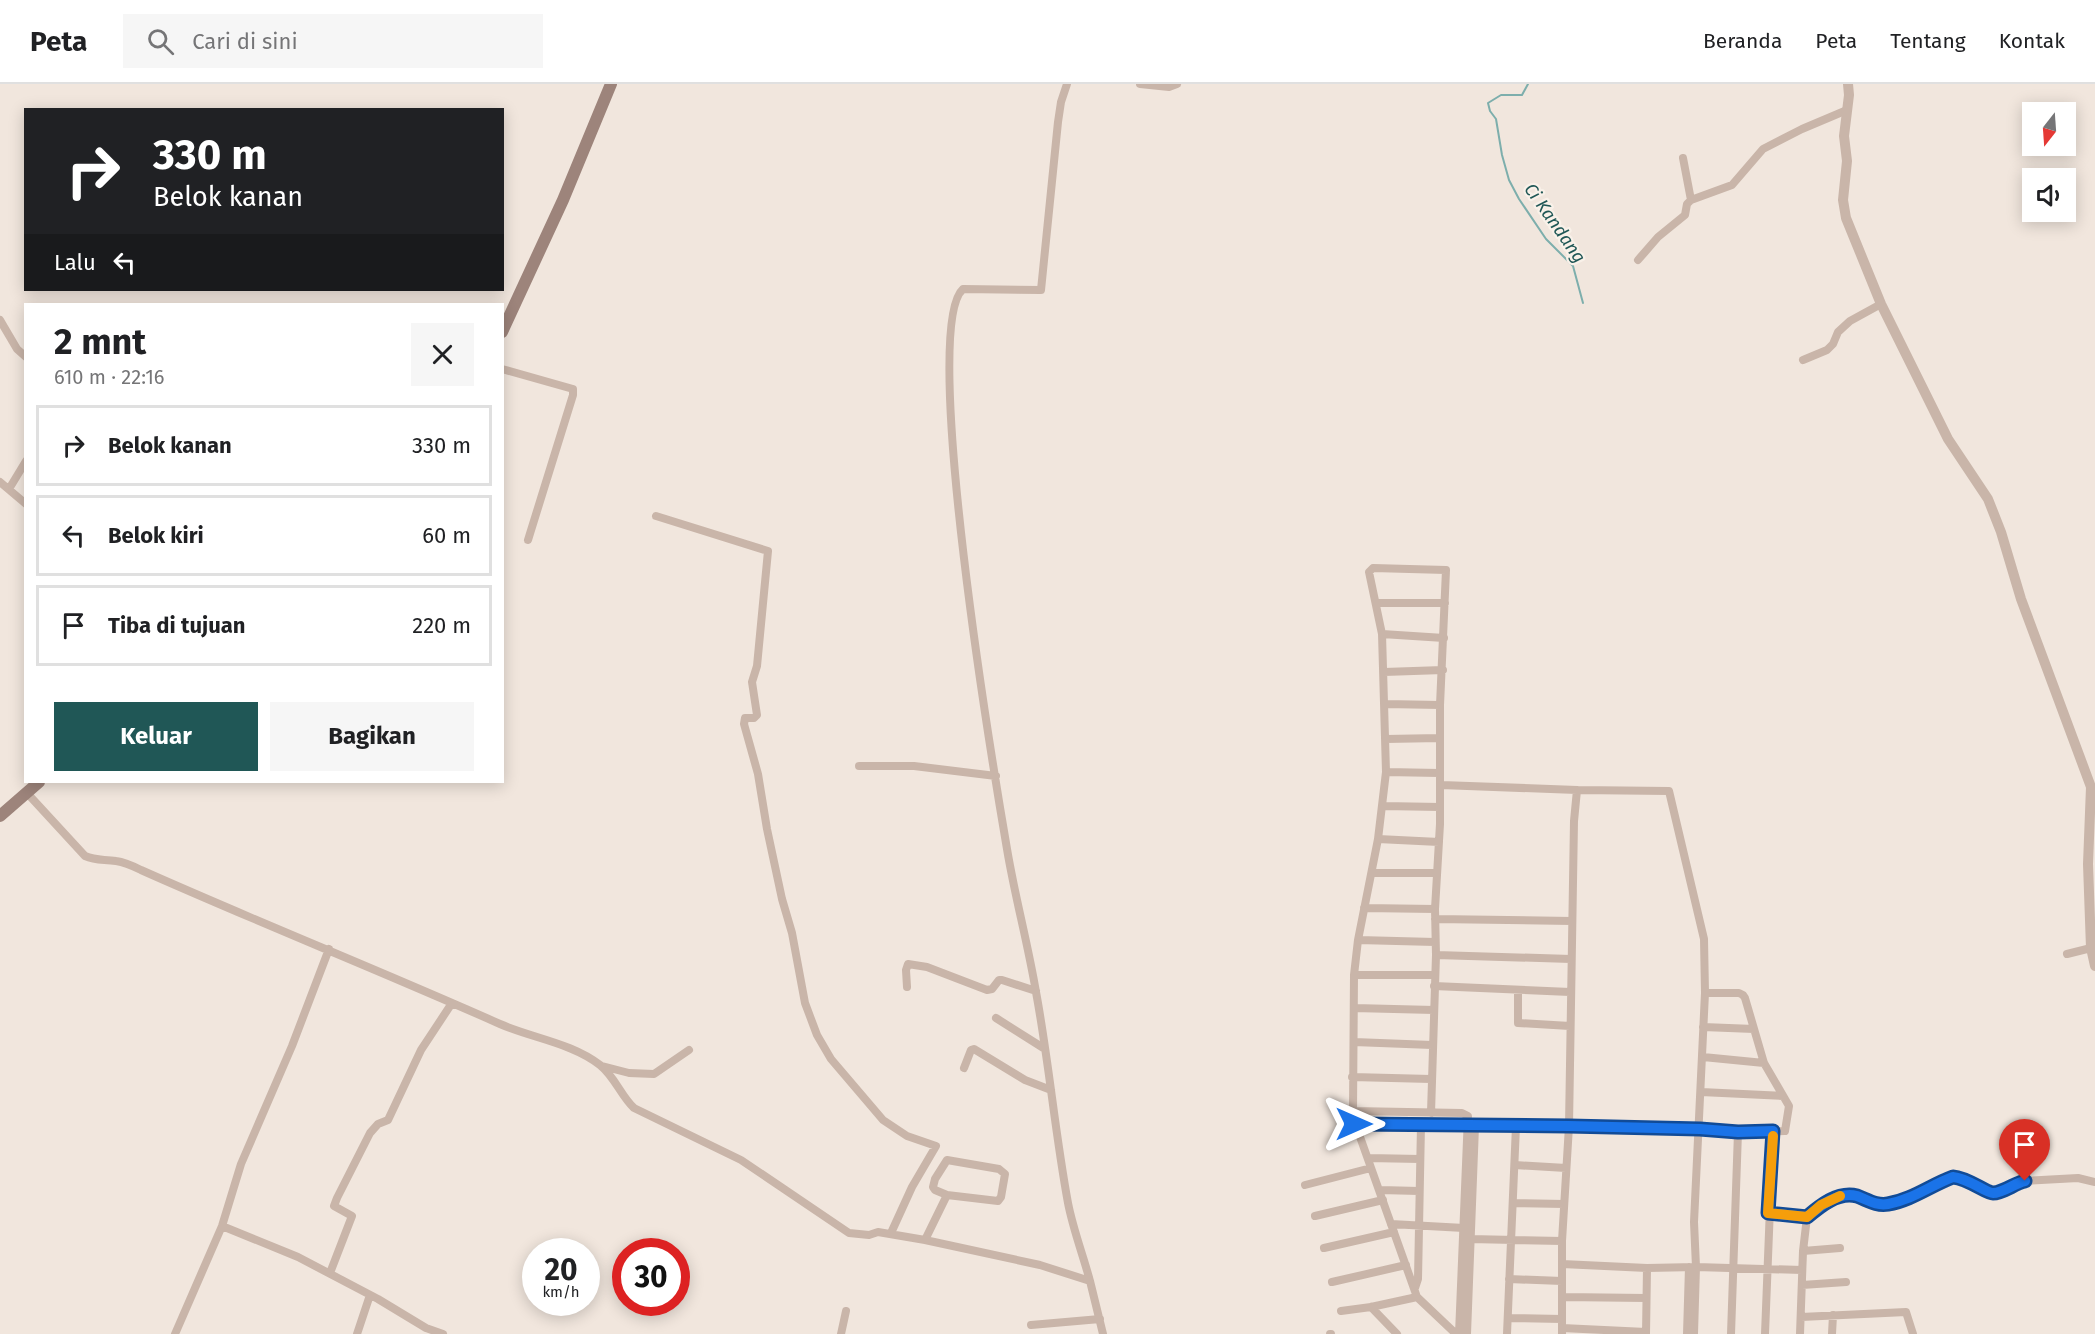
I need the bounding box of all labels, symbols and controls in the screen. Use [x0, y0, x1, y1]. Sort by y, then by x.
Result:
search box [123, 14, 543, 68]
text: Peta [30, 25, 87, 58]
icon: search [144, 25, 177, 58]
text: Cari di sini [192, 28, 298, 55]
text: Beranda [1703, 28, 1782, 54]
text: Peta [1815, 28, 1857, 54]
text: Tentang [1890, 28, 1966, 54]
text: Kontak [1999, 28, 2065, 54]
north arrow [2022, 102, 2076, 156]
map controls [2022, 102, 2076, 222]
text: 330 m [153, 130, 267, 180]
icon: right [54, 132, 132, 210]
button: sound [2022, 168, 2076, 222]
water label: Ci Kandang [1520, 179, 1590, 267]
text: Belok kanan [153, 181, 303, 213]
icon: left [108, 246, 141, 279]
text: Lalu [54, 249, 96, 276]
text: 2 mnt [54, 320, 146, 364]
button: close [411, 323, 474, 386]
text: 610 m · 22:16 [54, 365, 164, 389]
icon: right [57, 429, 90, 462]
text: Belok kanan [108, 432, 232, 459]
text: 330 m [412, 432, 471, 459]
icon: left [57, 519, 90, 552]
text: Belok kiri [108, 522, 204, 549]
text: 60 m [422, 522, 471, 549]
icon: arrive [57, 609, 90, 642]
text: Tiba di tujuan [108, 612, 245, 639]
text: 220 m [412, 612, 471, 639]
button: Keluar [54, 702, 258, 771]
button: Bagikan [270, 702, 474, 771]
position arrow [1322, 1092, 1386, 1156]
pin [1999, 1119, 2050, 1181]
icon: arrive [2008, 1128, 2041, 1161]
speed limit sign: 30 [612, 1238, 690, 1316]
text: 20 [544, 1252, 578, 1288]
text: km/h [542, 1283, 580, 1301]

